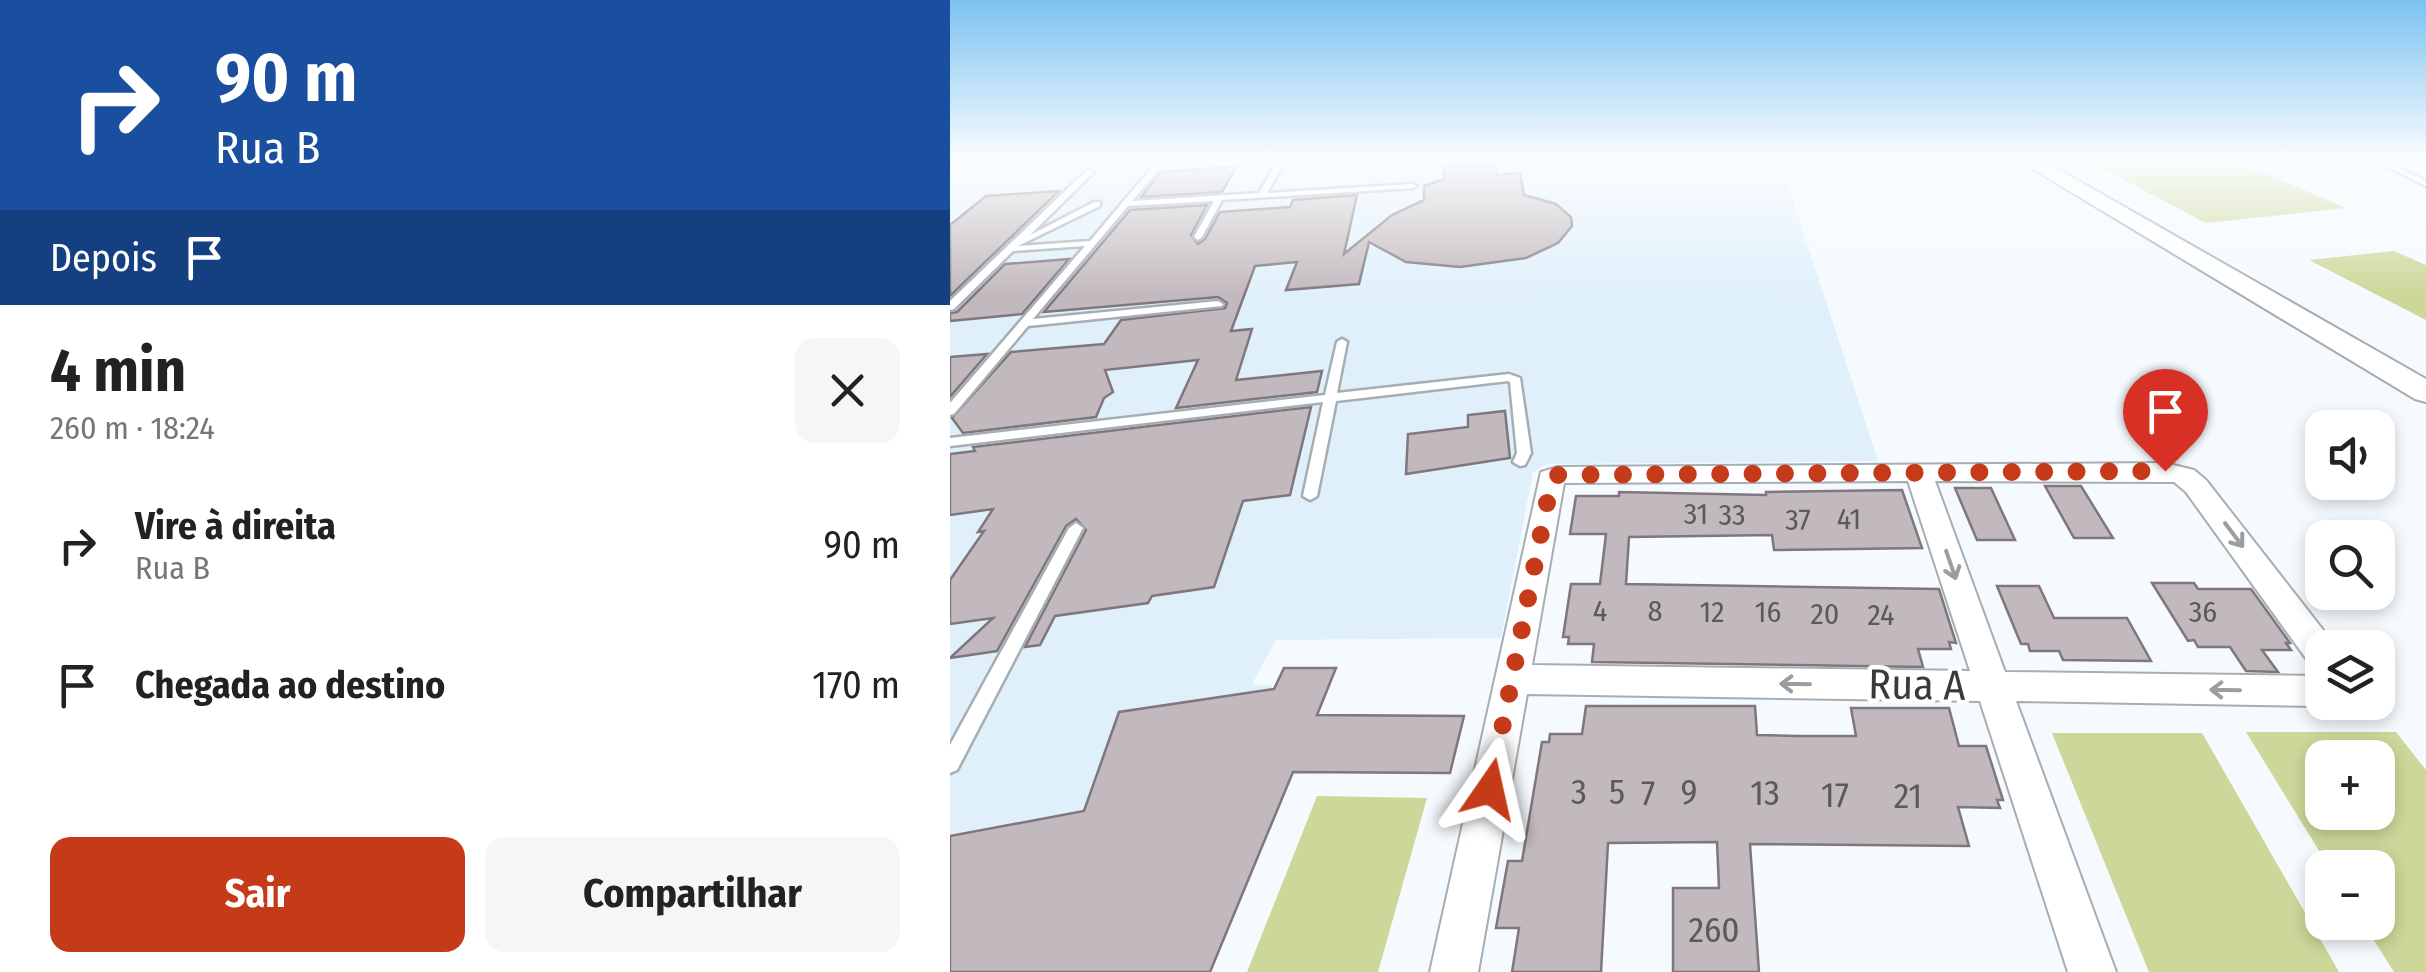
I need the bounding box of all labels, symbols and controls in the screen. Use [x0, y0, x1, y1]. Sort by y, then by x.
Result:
text: 90 m [215, 36, 357, 120]
icon: right [50, 40, 180, 170]
text: Rua B [215, 121, 320, 175]
icon: arrive [177, 230, 232, 285]
text: Depois [50, 235, 157, 281]
text: 4 min [50, 335, 186, 407]
button: close [795, 338, 900, 443]
pin [2123, 369, 2208, 472]
icon: arrive [2138, 384, 2193, 439]
text: 260 m · 18:24 [50, 409, 215, 447]
map controls [2305, 410, 2395, 940]
button: sound [2305, 410, 2395, 500]
house number: 31 [1684, 496, 1708, 532]
house number: 33 [1718, 497, 1746, 533]
house number: 41 [1837, 501, 1861, 537]
house number: 37 [1785, 502, 1811, 538]
text: Vire à direita [135, 503, 336, 549]
icon: right [50, 518, 105, 573]
button: search [2305, 520, 2395, 610]
one-way arrow [2223, 521, 2244, 548]
text: 90 m [824, 522, 900, 568]
text: Rua B [135, 549, 210, 587]
one-way arrow [1944, 549, 1962, 581]
house number: 4 [1593, 593, 1607, 629]
house number: 8 [1648, 593, 1663, 629]
house number: 12 [1700, 594, 1724, 630]
house number: 16 [1755, 594, 1781, 630]
house number: 36 [2189, 594, 2217, 630]
house number: 20 [1811, 596, 1839, 632]
house number: 24 [1867, 597, 1895, 633]
button: layers [2305, 630, 2395, 720]
icon: arrive [50, 658, 105, 713]
street label: Rua A [1868, 659, 1966, 711]
text: Chegada ao destino [135, 662, 445, 708]
text: 170 m [812, 662, 900, 708]
one-way arrow [1780, 674, 1812, 693]
one-way arrow [2210, 680, 2242, 699]
position arrow [1438, 737, 1542, 841]
button: + [2305, 740, 2395, 830]
house number: 3 [1571, 771, 1587, 813]
house number: 5 [1609, 771, 1625, 813]
house number: 9 [1680, 771, 1698, 813]
house number: 7 [1641, 772, 1655, 814]
house number: 13 [1750, 772, 1780, 814]
house number: 17 [1821, 774, 1849, 816]
house number: 21 [1894, 775, 1922, 817]
button: Sair [50, 837, 465, 952]
button: Compartilhar [485, 837, 900, 952]
button: − [2305, 850, 2395, 940]
house number: 260 [1688, 909, 1740, 951]

